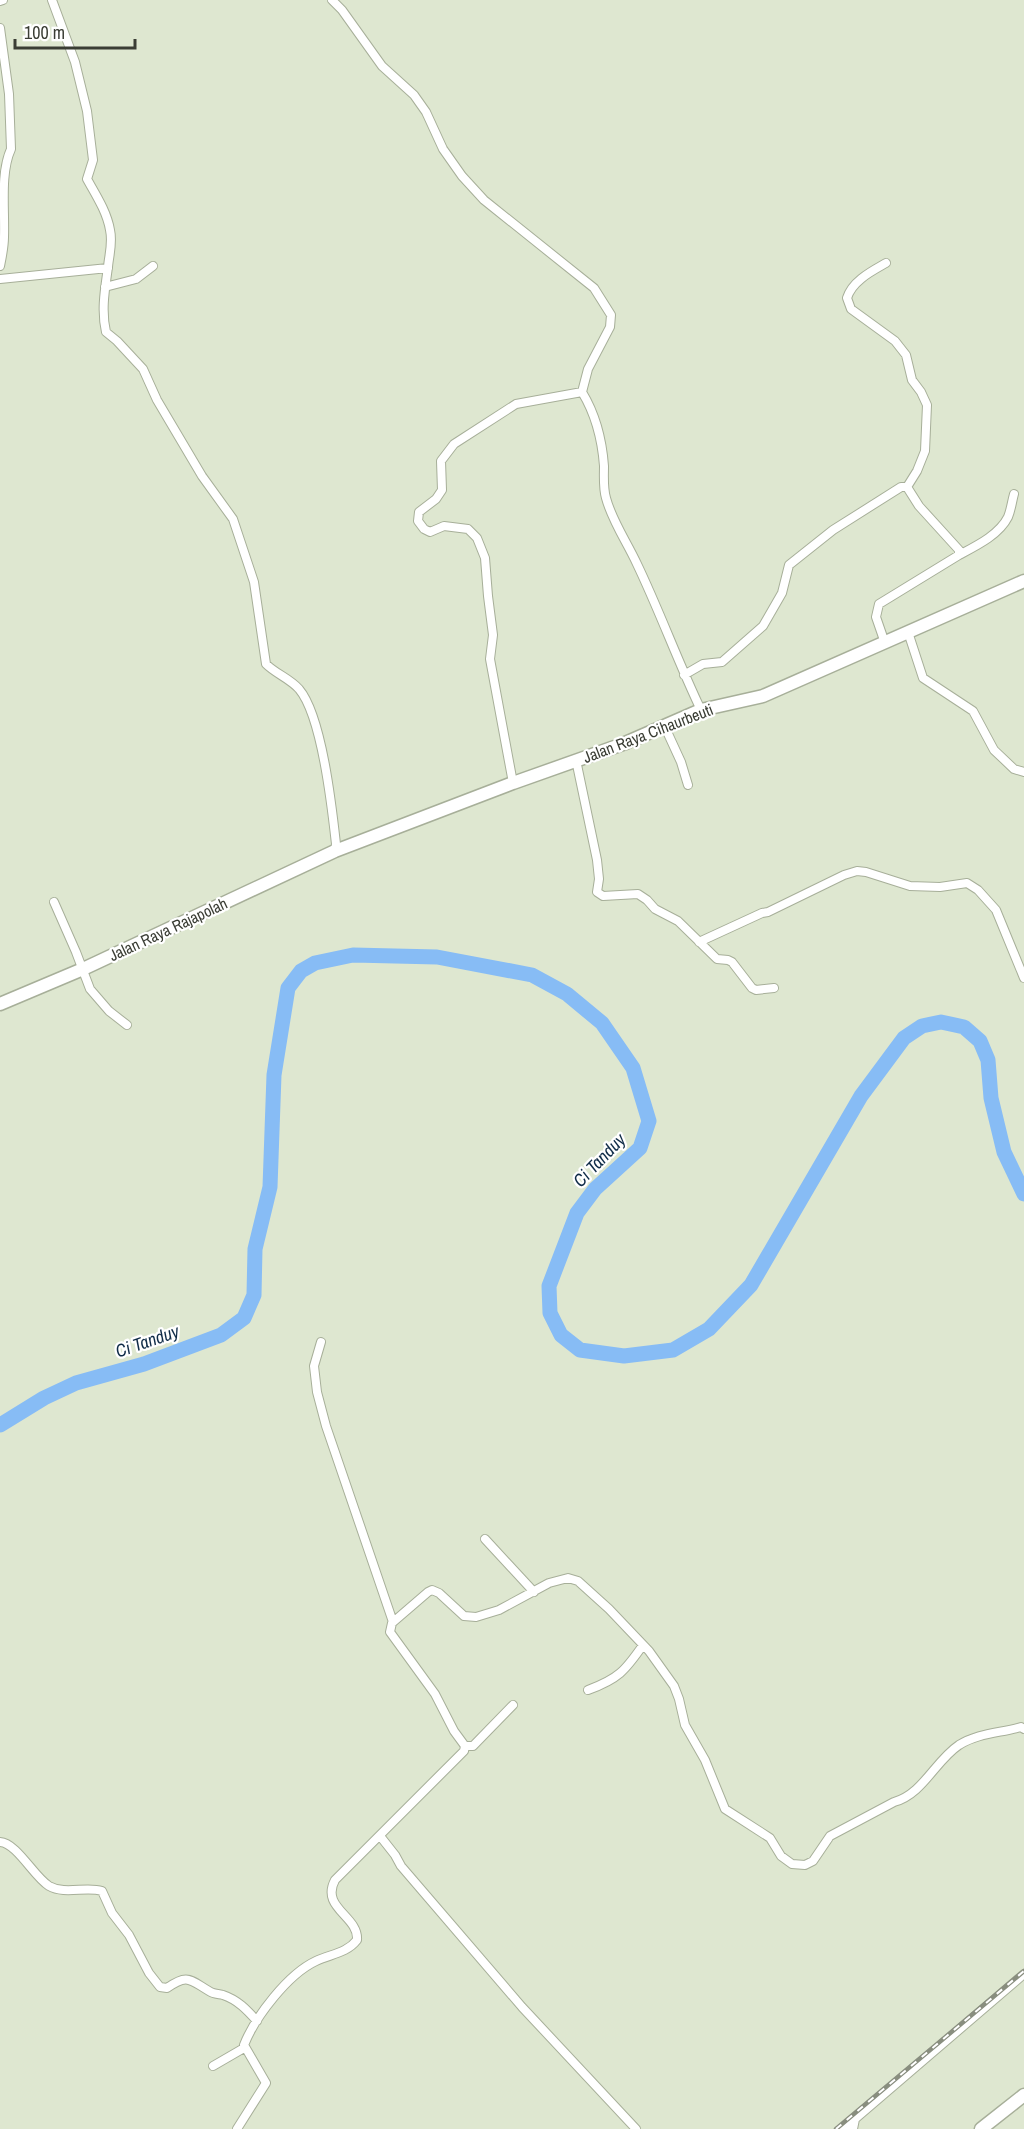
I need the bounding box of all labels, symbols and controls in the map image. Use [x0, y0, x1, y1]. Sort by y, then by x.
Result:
scale bar [15, 12, 135, 50]
text: 100 m [24, 20, 65, 45]
street label: Jalan Raya Cihaurbeuti [580, 698, 716, 768]
street label: Jalan Raya Rajapolah [105, 892, 231, 966]
water label: Ci Tanduy [567, 1126, 632, 1192]
water label: Ci Tanduy [112, 1318, 184, 1364]

